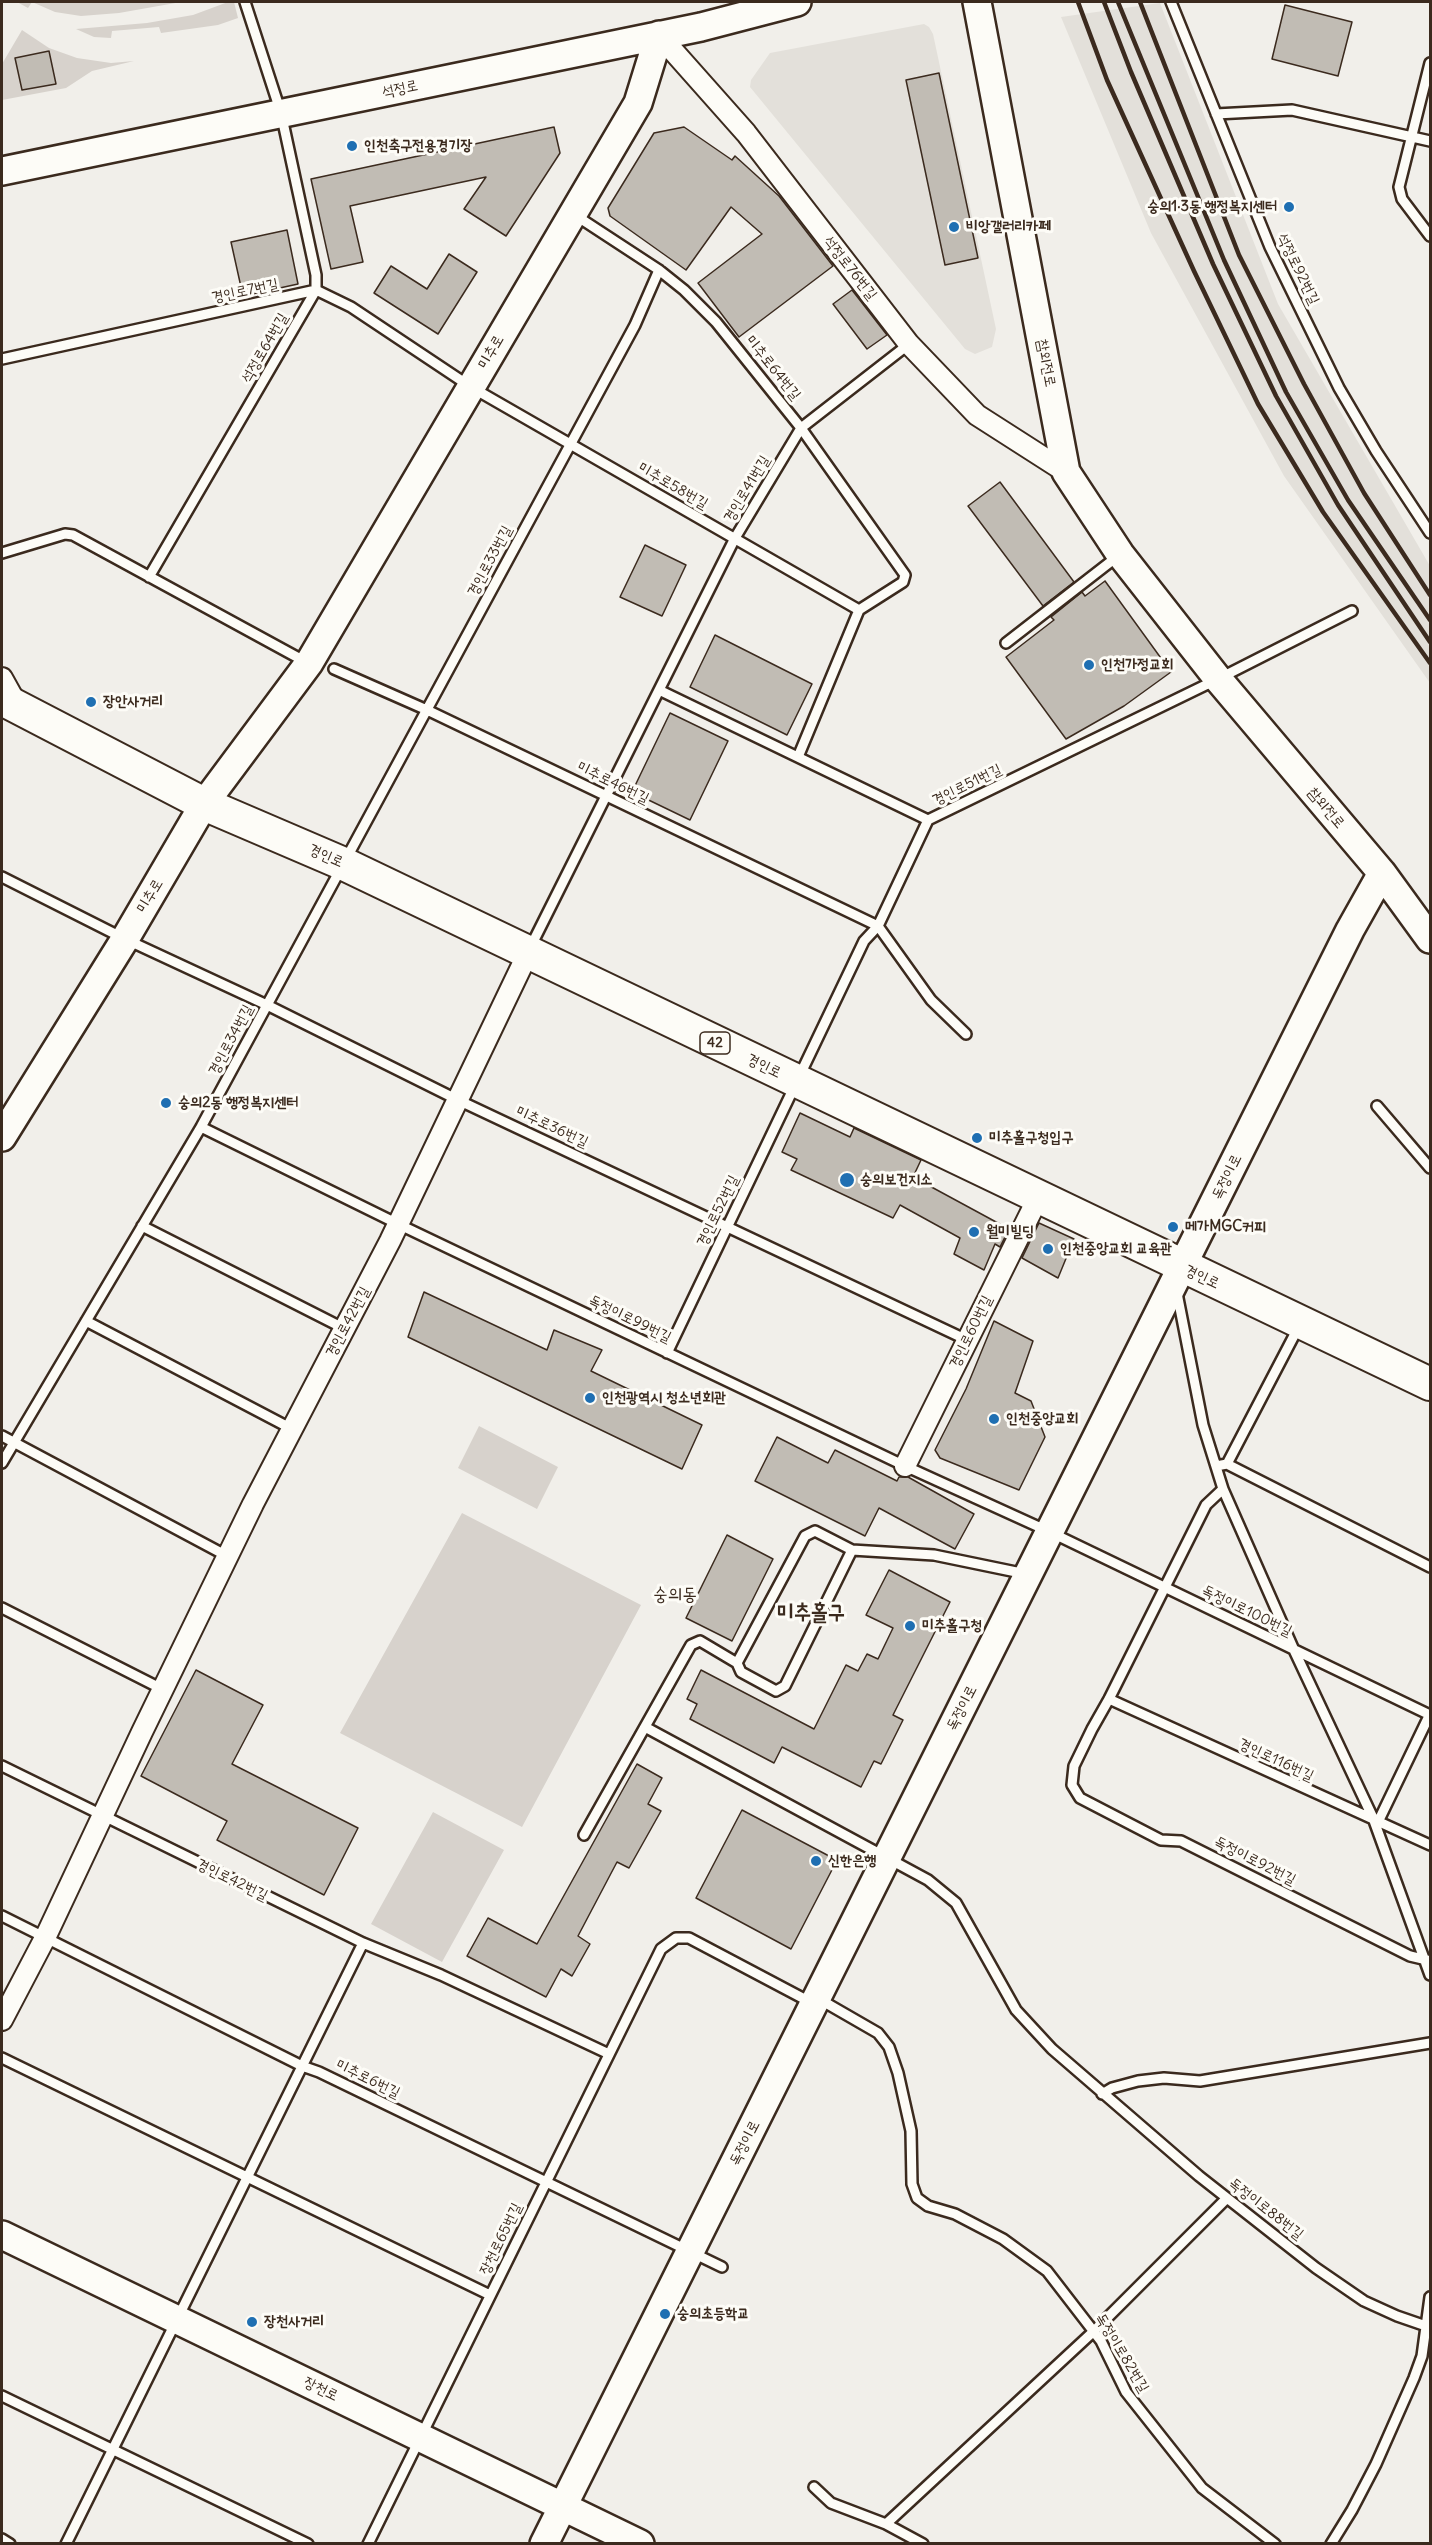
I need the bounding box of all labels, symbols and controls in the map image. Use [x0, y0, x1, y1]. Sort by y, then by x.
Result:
street label: 석정로 [380, 76, 420, 102]
place label: 인천축구전용경기장 [364, 137, 473, 155]
marker: 인천축구전용경기장 [345, 139, 359, 153]
place label: 숭의1·3동 행정복지센터 [1147, 198, 1277, 216]
marker: 숭의1·3동 행정복지센터 [1282, 200, 1296, 214]
place label: 비앙갤러리카페 [966, 218, 1050, 236]
marker: 비앙갤러리카페 [947, 220, 961, 234]
street label: 석정로92번길 [1273, 230, 1323, 308]
street label: 석정로76번길 [819, 232, 881, 304]
street label: 경인로7번길 [210, 275, 280, 307]
street label: 석정로64번길 [238, 310, 292, 386]
street label: 미추로 [474, 332, 508, 372]
street label: 미추로64번길 [742, 332, 804, 404]
street label: 참외전로 [1033, 338, 1059, 388]
street label: 경인로41번길 [720, 452, 774, 526]
street label: 미추로58번길 [635, 459, 711, 513]
street label: 경인로33번길 [464, 523, 516, 599]
place label: 인천가정교회 [1101, 656, 1173, 674]
marker: 인천가정교회 [1082, 658, 1096, 672]
place label: 장안사거리 [103, 693, 163, 711]
marker: 장안사거리 [84, 695, 98, 709]
street label: 미추로46번길 [574, 758, 652, 808]
street label: 경인로51번길 [929, 760, 1005, 810]
street label: 참외전로 [1304, 784, 1348, 832]
street label: 경인로 [306, 840, 346, 872]
street label: 미추로 [133, 876, 167, 916]
street label: 경인로34번길 [205, 1002, 257, 1078]
road number: 42 [700, 1032, 730, 1054]
street label: 경인로 [744, 1050, 784, 1082]
place label: 숭의2동 행정복지센터 [178, 1094, 298, 1112]
marker: 숭의2동 행정복지센터 [159, 1096, 173, 1110]
street label: 미추로36번길 [513, 1102, 591, 1152]
place label: 미추홀구청입구 [989, 1129, 1073, 1147]
marker: 미추홀구청입구 [970, 1131, 984, 1145]
street label: 독정이로 [1208, 1151, 1246, 1203]
marker: 숭의보건지소 [838, 1171, 856, 1189]
place label: 숭의보건지소 [860, 1171, 932, 1189]
street label: 경인로52번길 [693, 1172, 743, 1250]
place label: 메가MGC커피 [1185, 1218, 1266, 1236]
marker: 메가MGC커피 [1166, 1220, 1180, 1234]
place label: 월미빌딩 [986, 1223, 1034, 1241]
marker: 월미빌딩 [967, 1225, 981, 1239]
place label: 인천중앙교회 교육관 [1060, 1240, 1172, 1258]
marker: 인천중앙교회 교육관 [1041, 1242, 1055, 1256]
street label: 경인로 [1182, 1261, 1222, 1293]
street label: 경인로42번길 [322, 1284, 374, 1360]
street label: 독정이로99번길 [586, 1291, 674, 1347]
street label: 경인로60번길 [946, 1293, 996, 1371]
place label: 인천광역시 청소년회관 [602, 1389, 726, 1407]
marker: 인천광역시 청소년회관 [583, 1391, 597, 1405]
place label: 인천중앙교회 [1006, 1410, 1078, 1428]
marker: 인천중앙교회 [987, 1412, 1001, 1426]
street label: 독정이로100번길 [1199, 1581, 1295, 1641]
district label: 숭의동 [653, 1584, 697, 1606]
district label: 미추홀구 [777, 1600, 845, 1626]
place label: 미추홀구청 [922, 1617, 982, 1635]
marker: 미추홀구청 [903, 1619, 917, 1633]
street label: 독정이로 [943, 1682, 981, 1734]
street label: 경인로116번길 [1236, 1735, 1316, 1785]
street label: 독정이로92번길 [1211, 1833, 1299, 1889]
place label: 신한은행 [828, 1852, 876, 1870]
marker: 신한은행 [809, 1854, 823, 1868]
street label: 경인로42번길 [193, 1855, 271, 1905]
street label: 미추로6번길 [333, 2056, 403, 2102]
street label: 독정이로 [726, 2117, 764, 2169]
street label: 독정이로88번길 [1225, 2174, 1307, 2244]
street label: 장천로65번길 [476, 2200, 526, 2278]
place label: 숭의초등학교 [677, 2305, 749, 2323]
marker: 숭의초등학교 [658, 2307, 672, 2321]
street label: 독정이로82번길 [1091, 2310, 1153, 2396]
place label: 장천사거리 [264, 2313, 324, 2331]
marker: 장천사거리 [245, 2315, 259, 2329]
street label: 장천로 [301, 2373, 341, 2405]

